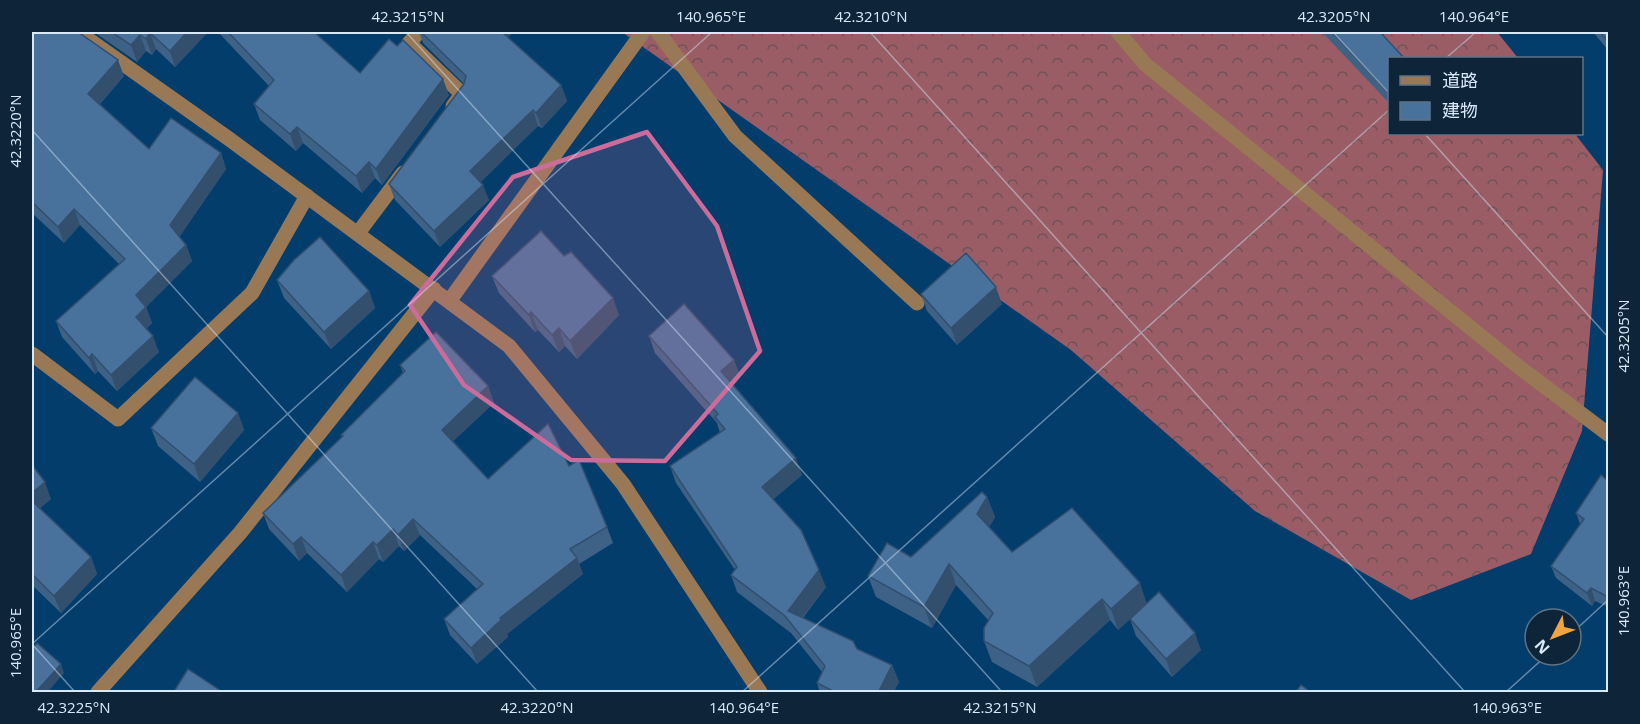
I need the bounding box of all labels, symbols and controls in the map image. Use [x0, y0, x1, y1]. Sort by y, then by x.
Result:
text: 42.3215°N [371, 6, 445, 26]
text: 140.965°E [676, 6, 746, 26]
text: 42.3210°N [834, 6, 908, 26]
text: 42.3205°N [1297, 6, 1371, 26]
text: 140.964°E [1439, 6, 1509, 26]
legend [1388, 57, 1583, 135]
text: 道路 [1442, 68, 1478, 92]
text: 42.3220°N [5, 94, 25, 168]
text: 建物 [1442, 98, 1478, 122]
text: 42.3205°N [1613, 299, 1633, 373]
text: 140.963°E [1613, 566, 1633, 636]
north arrow [1523, 607, 1583, 667]
text: 140.965°E [5, 608, 25, 678]
text: N [1529, 635, 1554, 659]
text: 42.3225°N [37, 697, 111, 717]
text: 42.3220°N [500, 697, 574, 717]
text: 140.964°E [709, 697, 779, 717]
text: 42.3215°N [963, 697, 1037, 717]
text: 140.963°E [1472, 697, 1542, 717]

